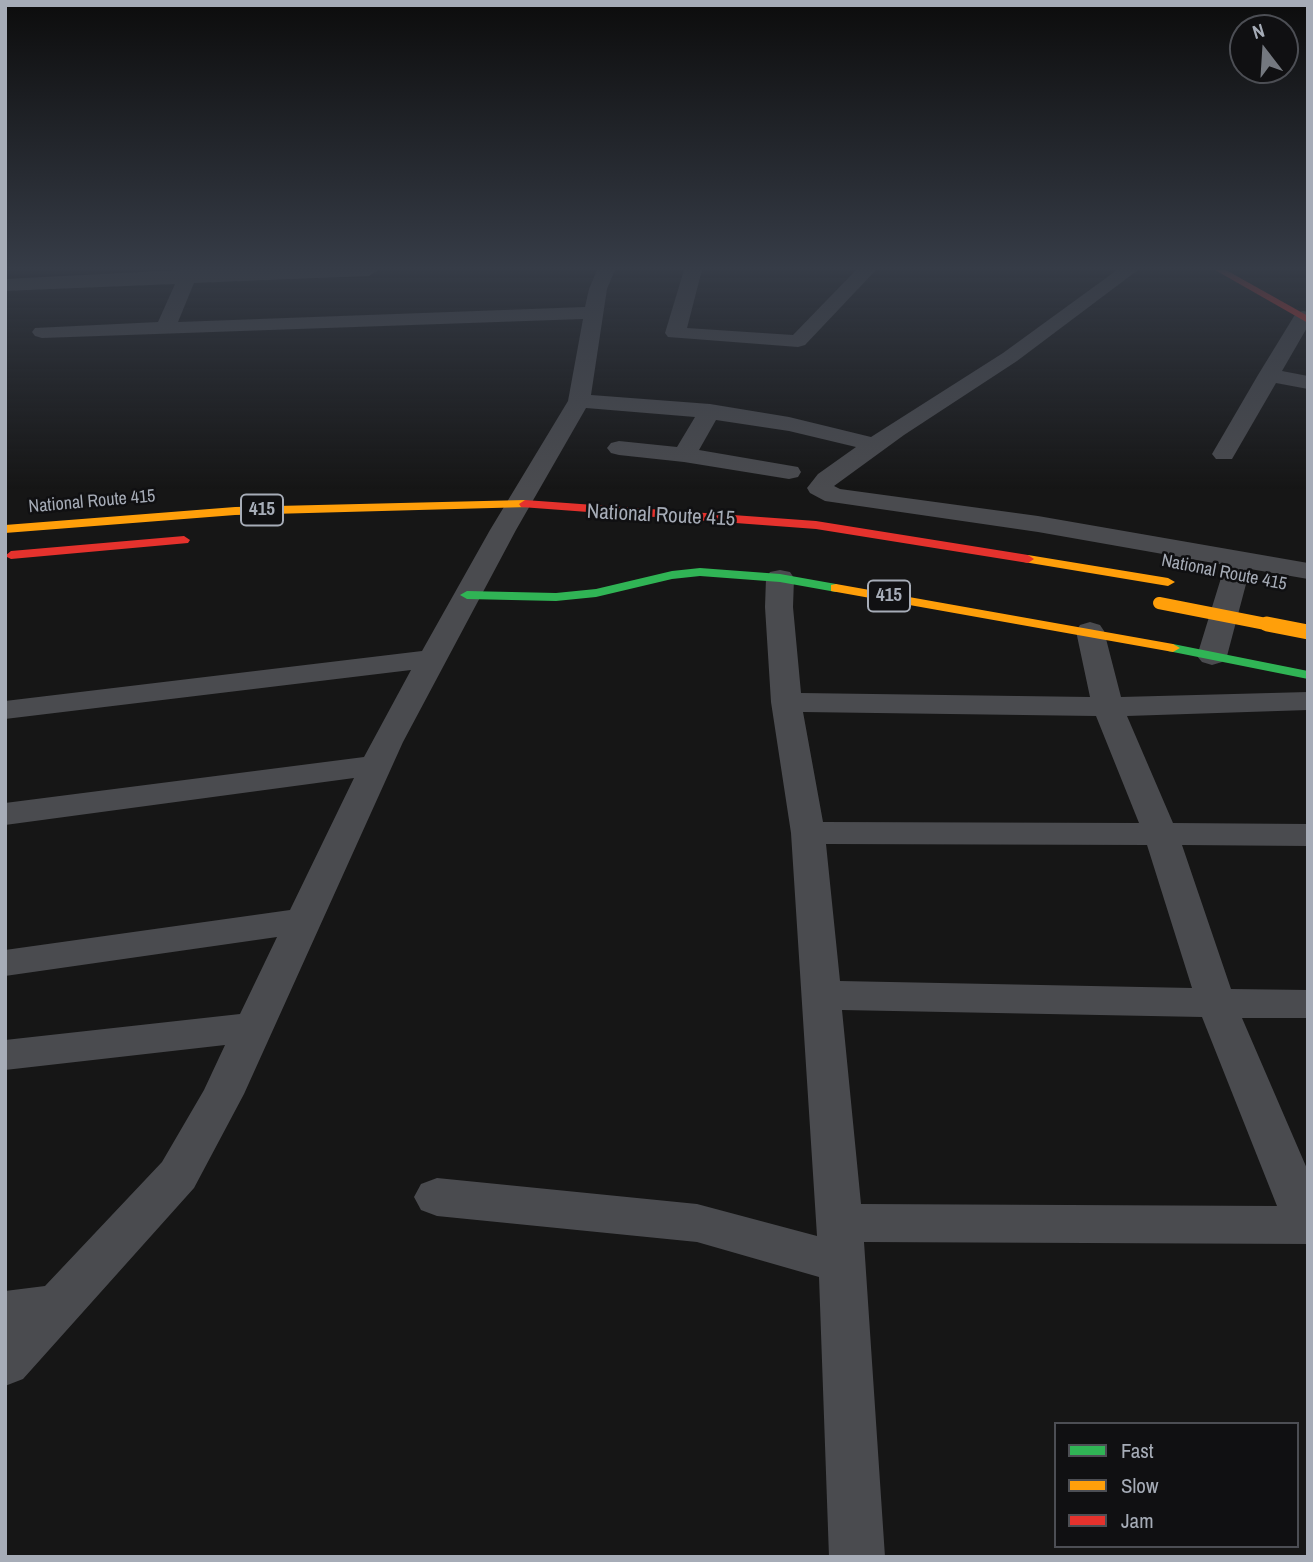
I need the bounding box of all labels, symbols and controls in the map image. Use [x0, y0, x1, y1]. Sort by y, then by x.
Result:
north arrow [1229, 14, 1299, 84]
text: N [1249, 17, 1268, 45]
street label: National Route 415 [28, 486, 156, 518]
road number: 415 [241, 495, 283, 526]
street label: National Route 415 [586, 500, 736, 532]
street label: National Route 415 [1160, 550, 1288, 596]
road number: 415 [868, 580, 910, 611]
legend [1054, 1422, 1299, 1548]
text: Fast [1121, 1436, 1154, 1465]
text: Slow [1121, 1471, 1158, 1500]
text: Jam [1121, 1506, 1154, 1535]

